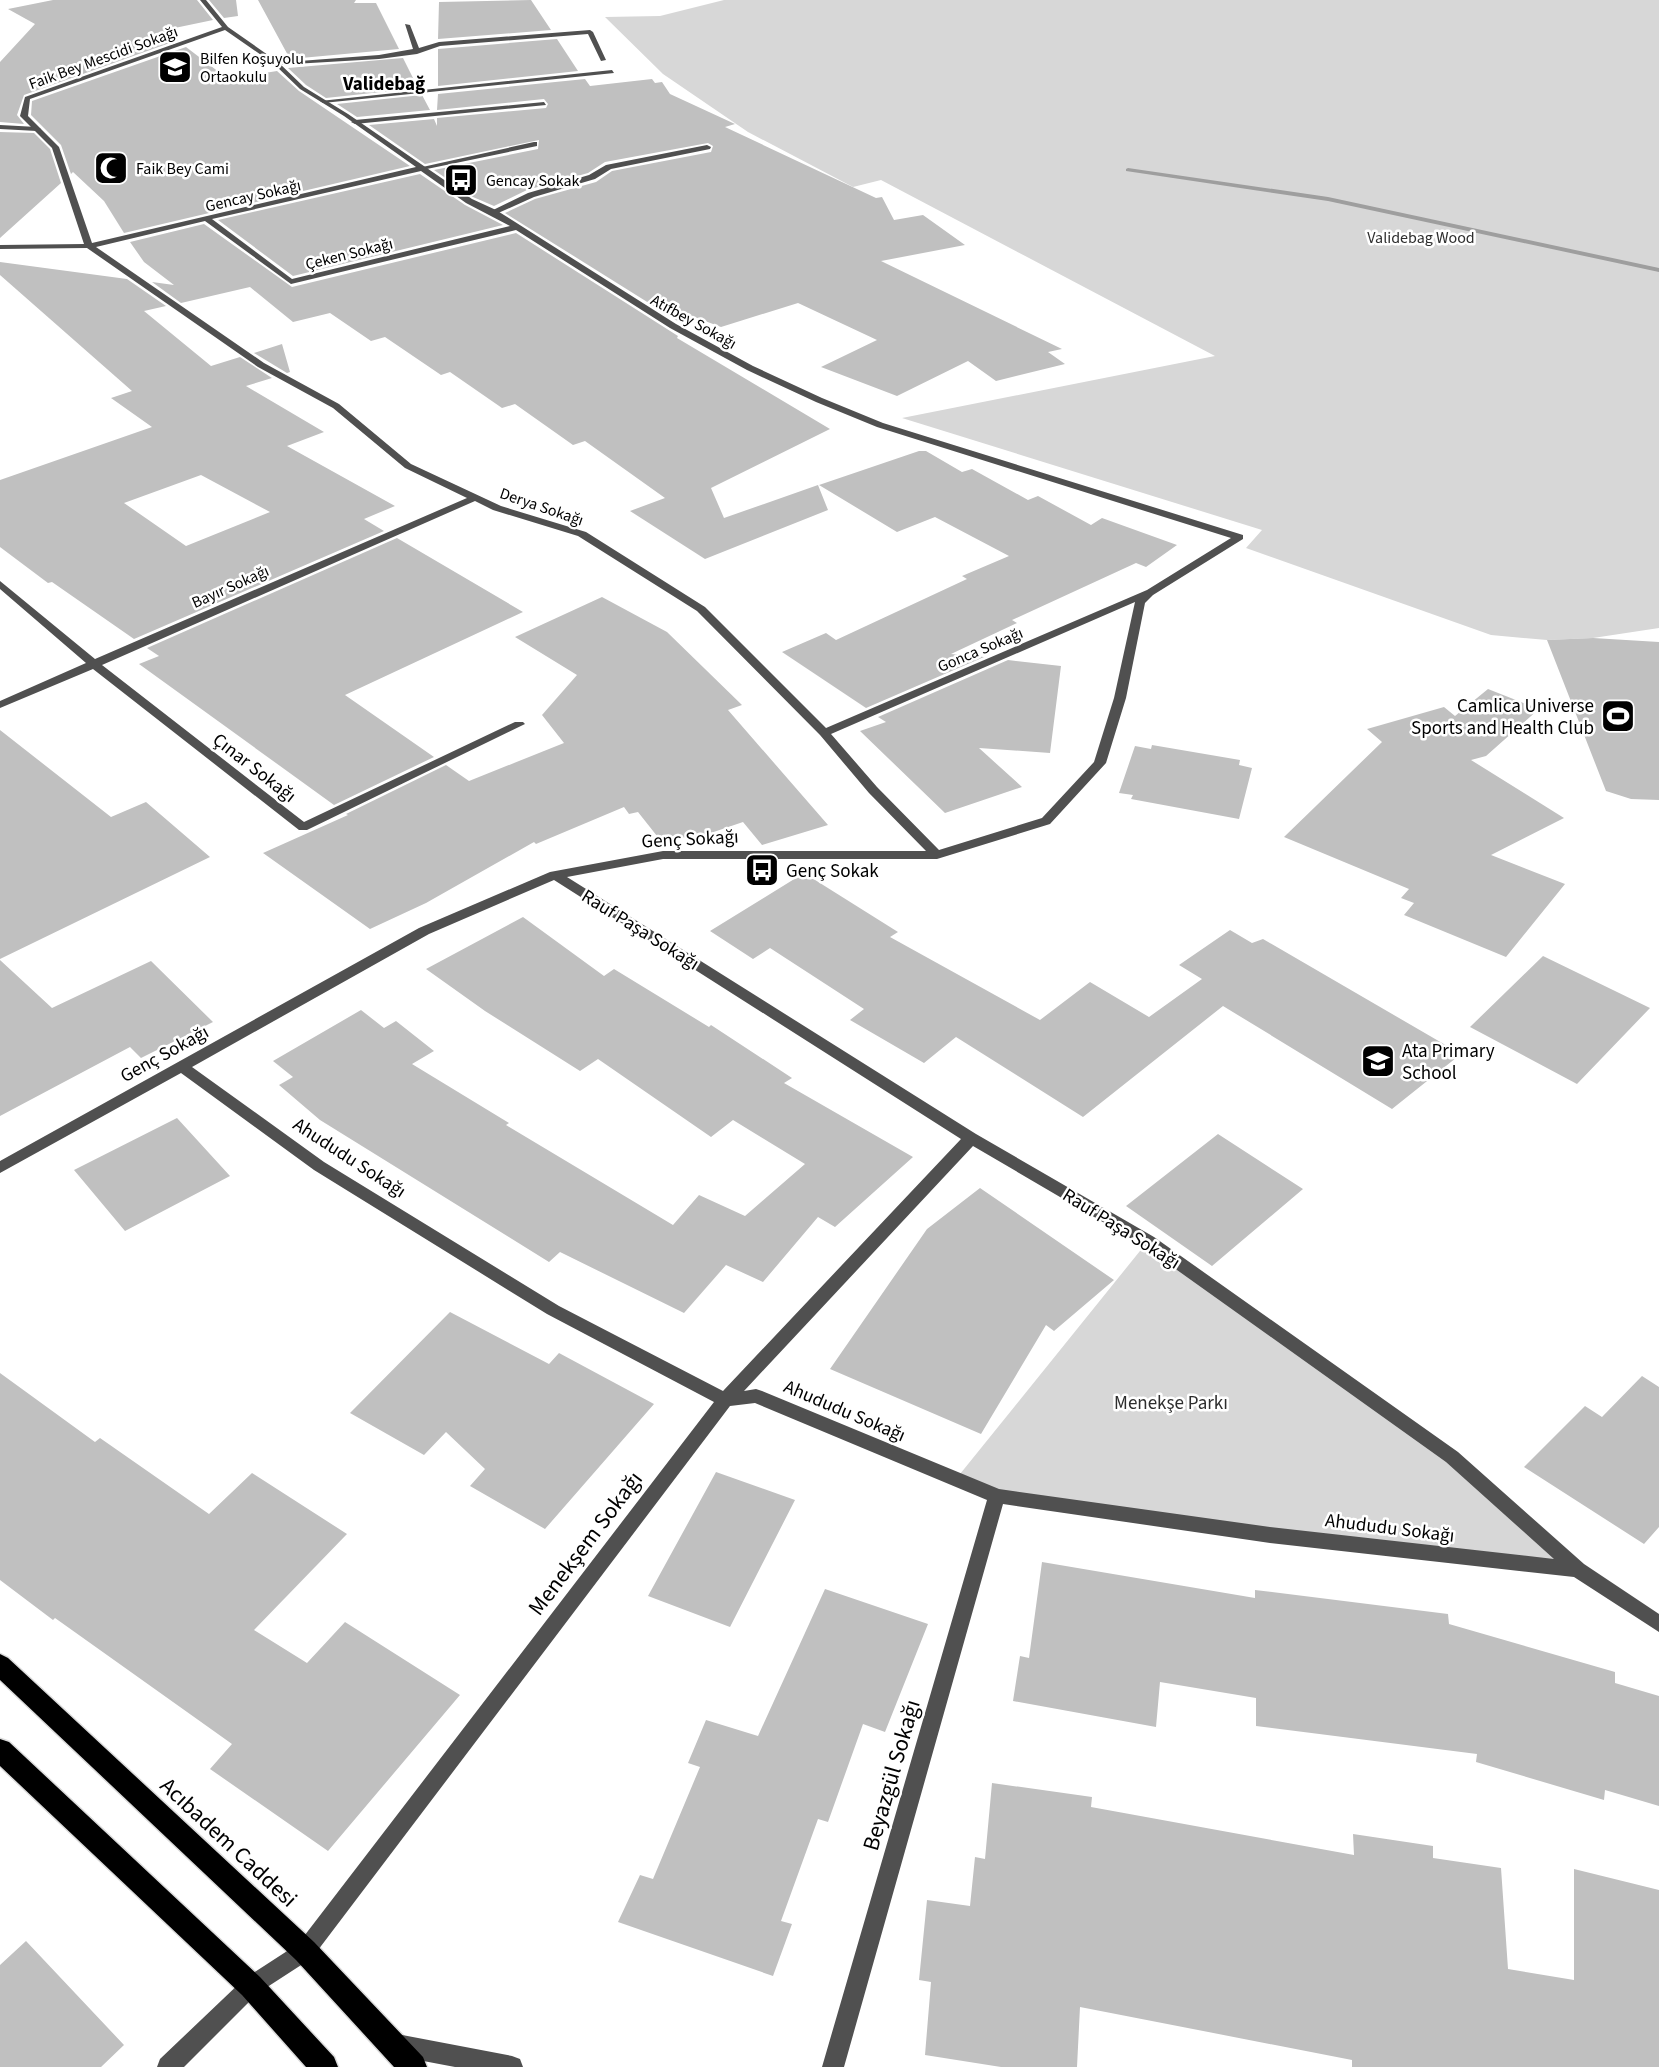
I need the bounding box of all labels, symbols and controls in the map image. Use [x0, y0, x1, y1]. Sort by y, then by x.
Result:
street label: Faik Bey Mescidi Sokağı [26, 21, 181, 95]
school or university icon: Bilfen Koşuyolu Ortaokulu [156, 48, 194, 86]
place label: Bilfen Koşuyolu Ortaokulu [200, 48, 304, 88]
district label: Validebağ [342, 71, 425, 98]
mosque icon: Faik Bey Cami [92, 149, 130, 187]
place label: Faik Bey Cami [136, 158, 229, 180]
bus stop icon: Gencay Sokak [442, 161, 480, 199]
place label: Gencay Sokak [486, 170, 579, 192]
street label: Gencay Sokağı [203, 174, 303, 218]
park label: Validebag Wood [1367, 227, 1475, 249]
street label: Çeken Sokağı [303, 232, 395, 275]
street label: Atıfbey Sokağı [647, 289, 740, 355]
street label: Derya Sokağı [497, 482, 586, 532]
street label: Bayır Sokağı [188, 560, 273, 614]
street label: Gonca Sokağı [934, 622, 1026, 678]
place label: Camlica Universe Sports and Health Club [1411, 693, 1594, 742]
sports icon: Camlica Universe Sports and Health Club [1599, 697, 1637, 735]
street label: Çınar Sokağı [207, 727, 302, 809]
street label: Genç Sokağı [641, 823, 739, 856]
bus stop icon: Genç Sokak [743, 851, 781, 889]
place label: Genç Sokak [786, 858, 879, 885]
street label: Rauf Paşa Sokağı [576, 883, 704, 977]
street label: Genç Sokağı [116, 1019, 214, 1090]
place label: Ata Primary School [1402, 1038, 1495, 1087]
school or university icon: Ata Primary School [1359, 1042, 1397, 1080]
street label: Ahududu Sokağı [287, 1112, 411, 1205]
street label: Rauf Paşa Sokağı [1057, 1182, 1185, 1276]
street label: Ahududu Sokağı [779, 1374, 910, 1449]
park label: Menekşe Parkı [1114, 1390, 1228, 1417]
street label: Menekşem Sokağı [520, 1464, 651, 1622]
street label: Ahududu Sokağı [1324, 1507, 1456, 1550]
street label: Beyazgül Sokağı [854, 1696, 929, 1855]
street label: Acıbadem Caddesi [153, 1770, 305, 1915]

